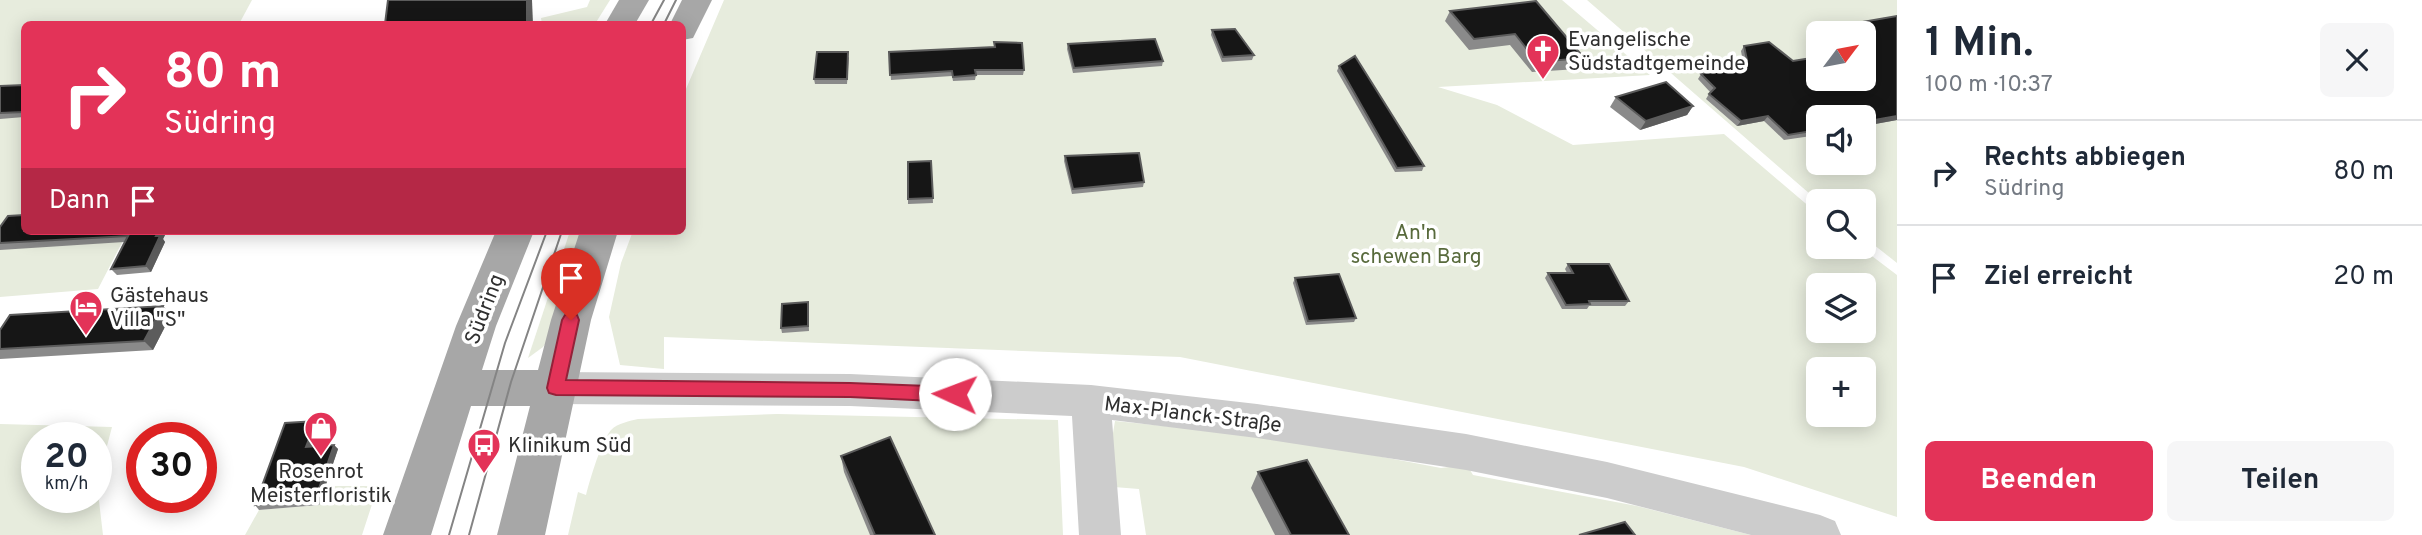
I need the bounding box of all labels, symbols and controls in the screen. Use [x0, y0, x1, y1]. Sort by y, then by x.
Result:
text: 1 Min. [1925, 18, 2034, 71]
north arrow [1806, 21, 1876, 91]
map controls [1806, 21, 1876, 427]
button: close [2320, 23, 2394, 97]
place label: Evangelische Südstadtgemeinde [1568, 27, 1746, 78]
church icon: Evangelische Südstadtgemeinde [1524, 32, 1562, 81]
text: 80 m [164, 44, 281, 106]
icon: right [49, 49, 140, 140]
text: 100 m · 10:37 [1925, 71, 2053, 100]
text: Südring [164, 105, 276, 145]
button: sound [1806, 105, 1876, 175]
text: Rechts abbiegen [1984, 142, 2186, 175]
icon: right [1925, 154, 1963, 192]
text: 80 m [2334, 156, 2394, 189]
text: Südring [1984, 175, 2065, 204]
icon: arrive [124, 182, 162, 220]
text: Dann [49, 185, 110, 218]
button: search [1806, 189, 1876, 259]
park label: An'n schewen Barg [1350, 220, 1482, 271]
pin [541, 248, 601, 320]
icon: arrive [552, 259, 590, 297]
icon: arrive [1925, 259, 1963, 297]
text: Ziel erreicht [1984, 261, 2133, 294]
text: 20 m [2333, 261, 2394, 294]
street label: Südring [460, 270, 511, 349]
button: layers [1806, 273, 1876, 343]
place label: Gästehaus Villa "S" [110, 283, 209, 334]
hotel icon: Gästehaus Villa "S" [67, 288, 105, 337]
position arrow [918, 357, 992, 431]
button: + [1806, 357, 1876, 427]
street label: Max-Planck-Straße [1103, 391, 1283, 440]
shop icon: Rosenrot Meisterfloristik [302, 409, 340, 458]
speed limit sign: 30 [126, 422, 217, 513]
bus stop icon: Klinikum Süd [465, 426, 503, 475]
place label: Klinikum Süd [508, 433, 632, 460]
text: 20 [44, 436, 89, 480]
button: Beenden [1925, 441, 2153, 521]
button: Teilen [2167, 441, 2394, 521]
place label: Rosenrot Meisterfloristik [250, 459, 392, 510]
text: km/h [45, 473, 88, 496]

